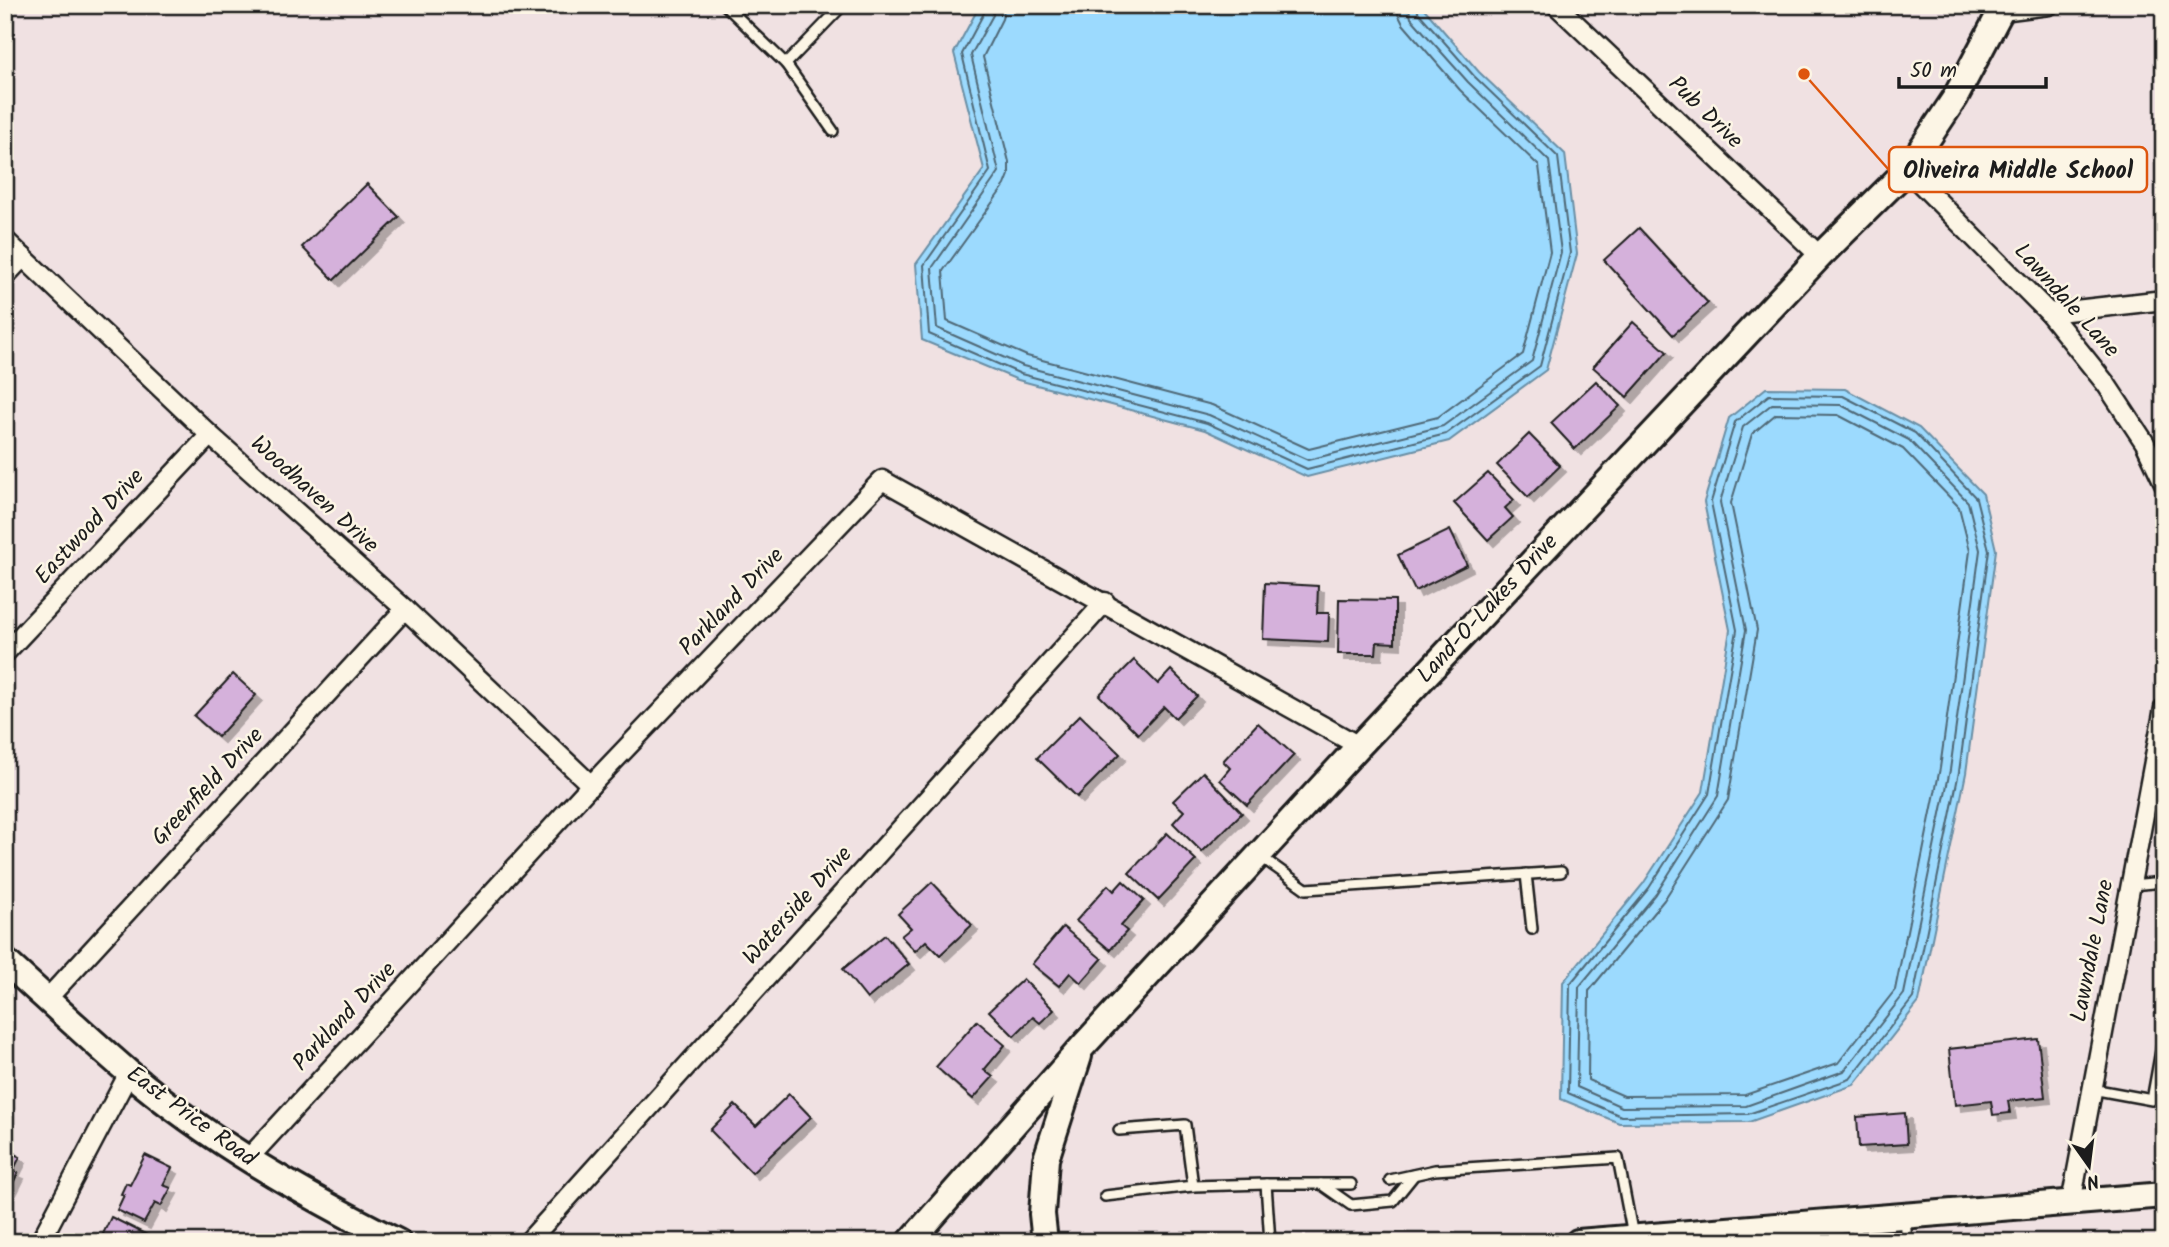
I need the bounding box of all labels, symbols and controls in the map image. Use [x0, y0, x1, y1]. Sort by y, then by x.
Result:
scale bar [1899, 46, 2046, 90]
text: 50 m [1910, 55, 1957, 88]
street label: Pub Drive [1659, 68, 1751, 158]
callout: Oliveira Middle School [1889, 147, 2147, 192]
text: Oliveira Middle School [1903, 152, 2134, 191]
street label: Lawndale Lane [2004, 235, 2128, 367]
street label: Woodhaven Drive [241, 427, 387, 563]
street label: Eastwood Drive [26, 461, 154, 593]
street label: Land-O-Lakes Drive [1409, 526, 1567, 692]
street label: Parkland Drive [671, 539, 793, 665]
street label: Greenfield Drive [143, 719, 273, 855]
street label: Waterside Drive [734, 838, 862, 974]
street label: Lawndale Lane [2062, 877, 2124, 1025]
street label: Parkland Drive [284, 954, 406, 1080]
street label: East Price Road [118, 1057, 264, 1177]
north arrow [2054, 1132, 2124, 1202]
text: N [2083, 1165, 2102, 1197]

